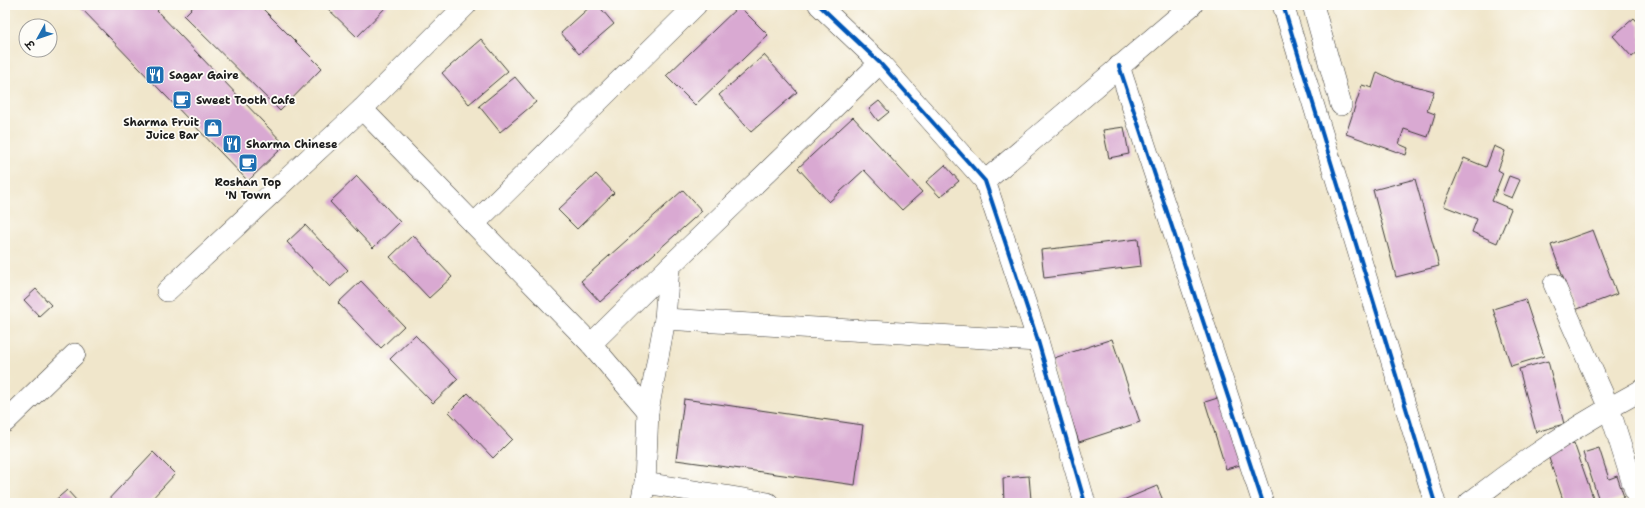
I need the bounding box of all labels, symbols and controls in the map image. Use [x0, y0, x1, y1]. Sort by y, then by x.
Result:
north arrow [18, 18, 58, 58]
text: उ [22, 35, 39, 53]
restaurant icon: Sagar Gaire [144, 64, 166, 86]
place label: Sagar Gaire [169, 68, 239, 83]
cafe icon: Sweet Tooth Cafe [171, 89, 193, 111]
place label: Sweet Tooth Cafe [196, 93, 296, 108]
place label: Sharma Fruit Juice Bar [123, 115, 200, 143]
shop icon: Sharma Fruit Juice Bar [202, 117, 224, 139]
restaurant icon: Sharma Chinese [221, 133, 243, 155]
place label: Sharma Chinese [246, 137, 338, 152]
cafe icon: Roshan Top 'N Town [237, 152, 259, 174]
place label: Roshan Top 'N Town [215, 175, 282, 203]

